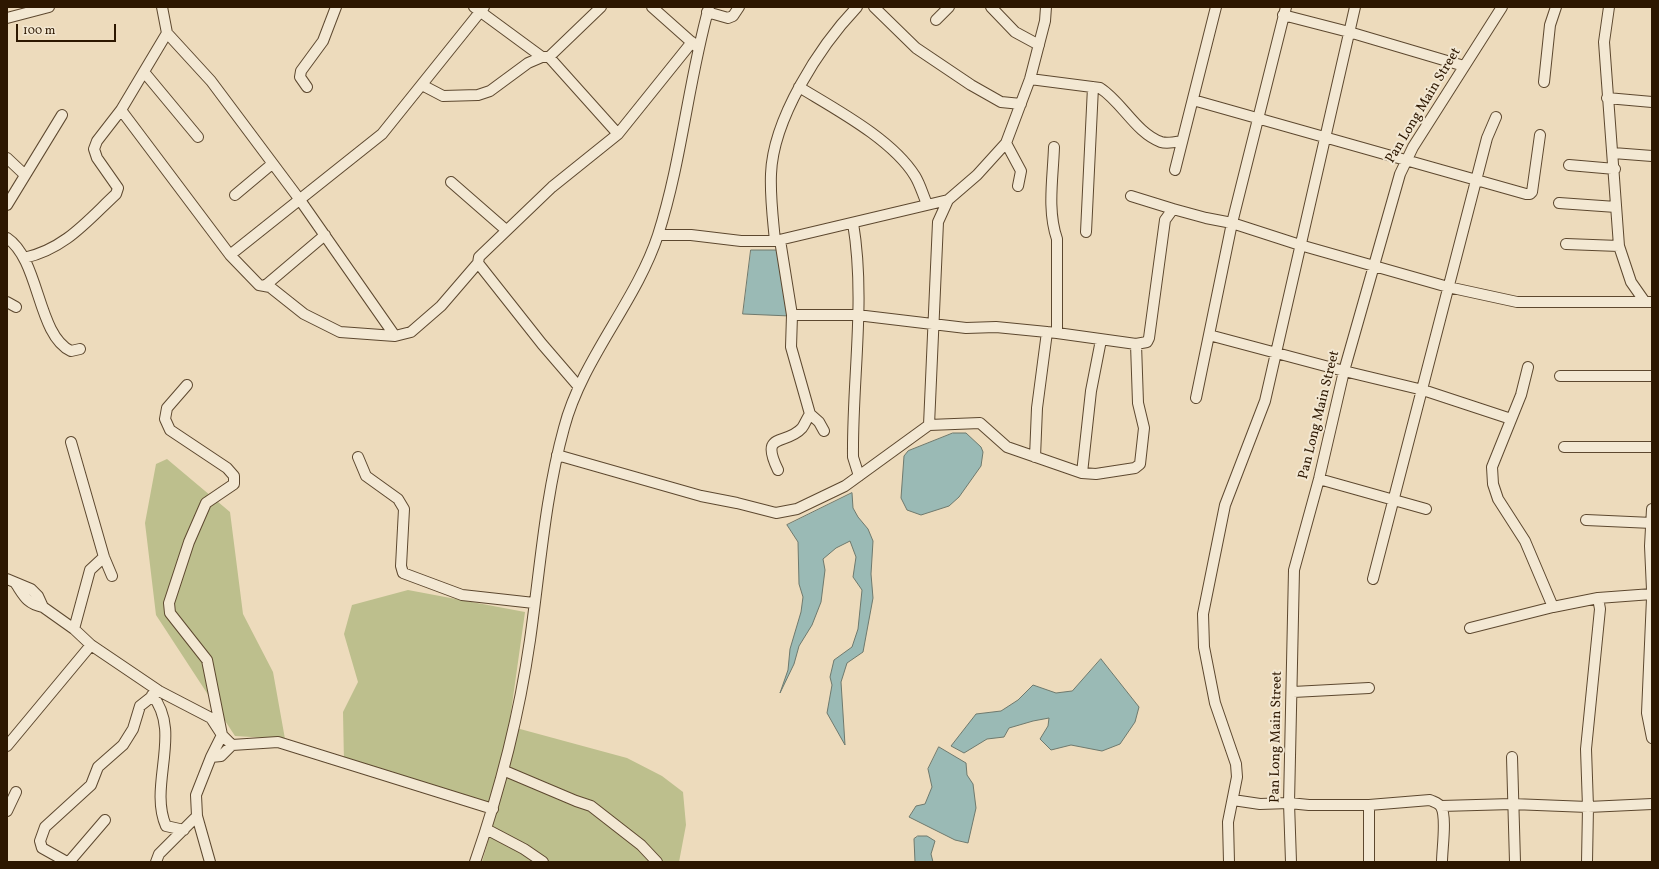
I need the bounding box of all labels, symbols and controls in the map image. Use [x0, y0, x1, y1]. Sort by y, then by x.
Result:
scale bar [18, 16, 118, 42]
text: 100 m [23, 23, 55, 39]
street label: Pan Long Main Street [1383, 45, 1465, 167]
street label: Pan Long Main Street [1296, 349, 1344, 481]
street label: Pan Long Main Street [1267, 671, 1287, 803]

